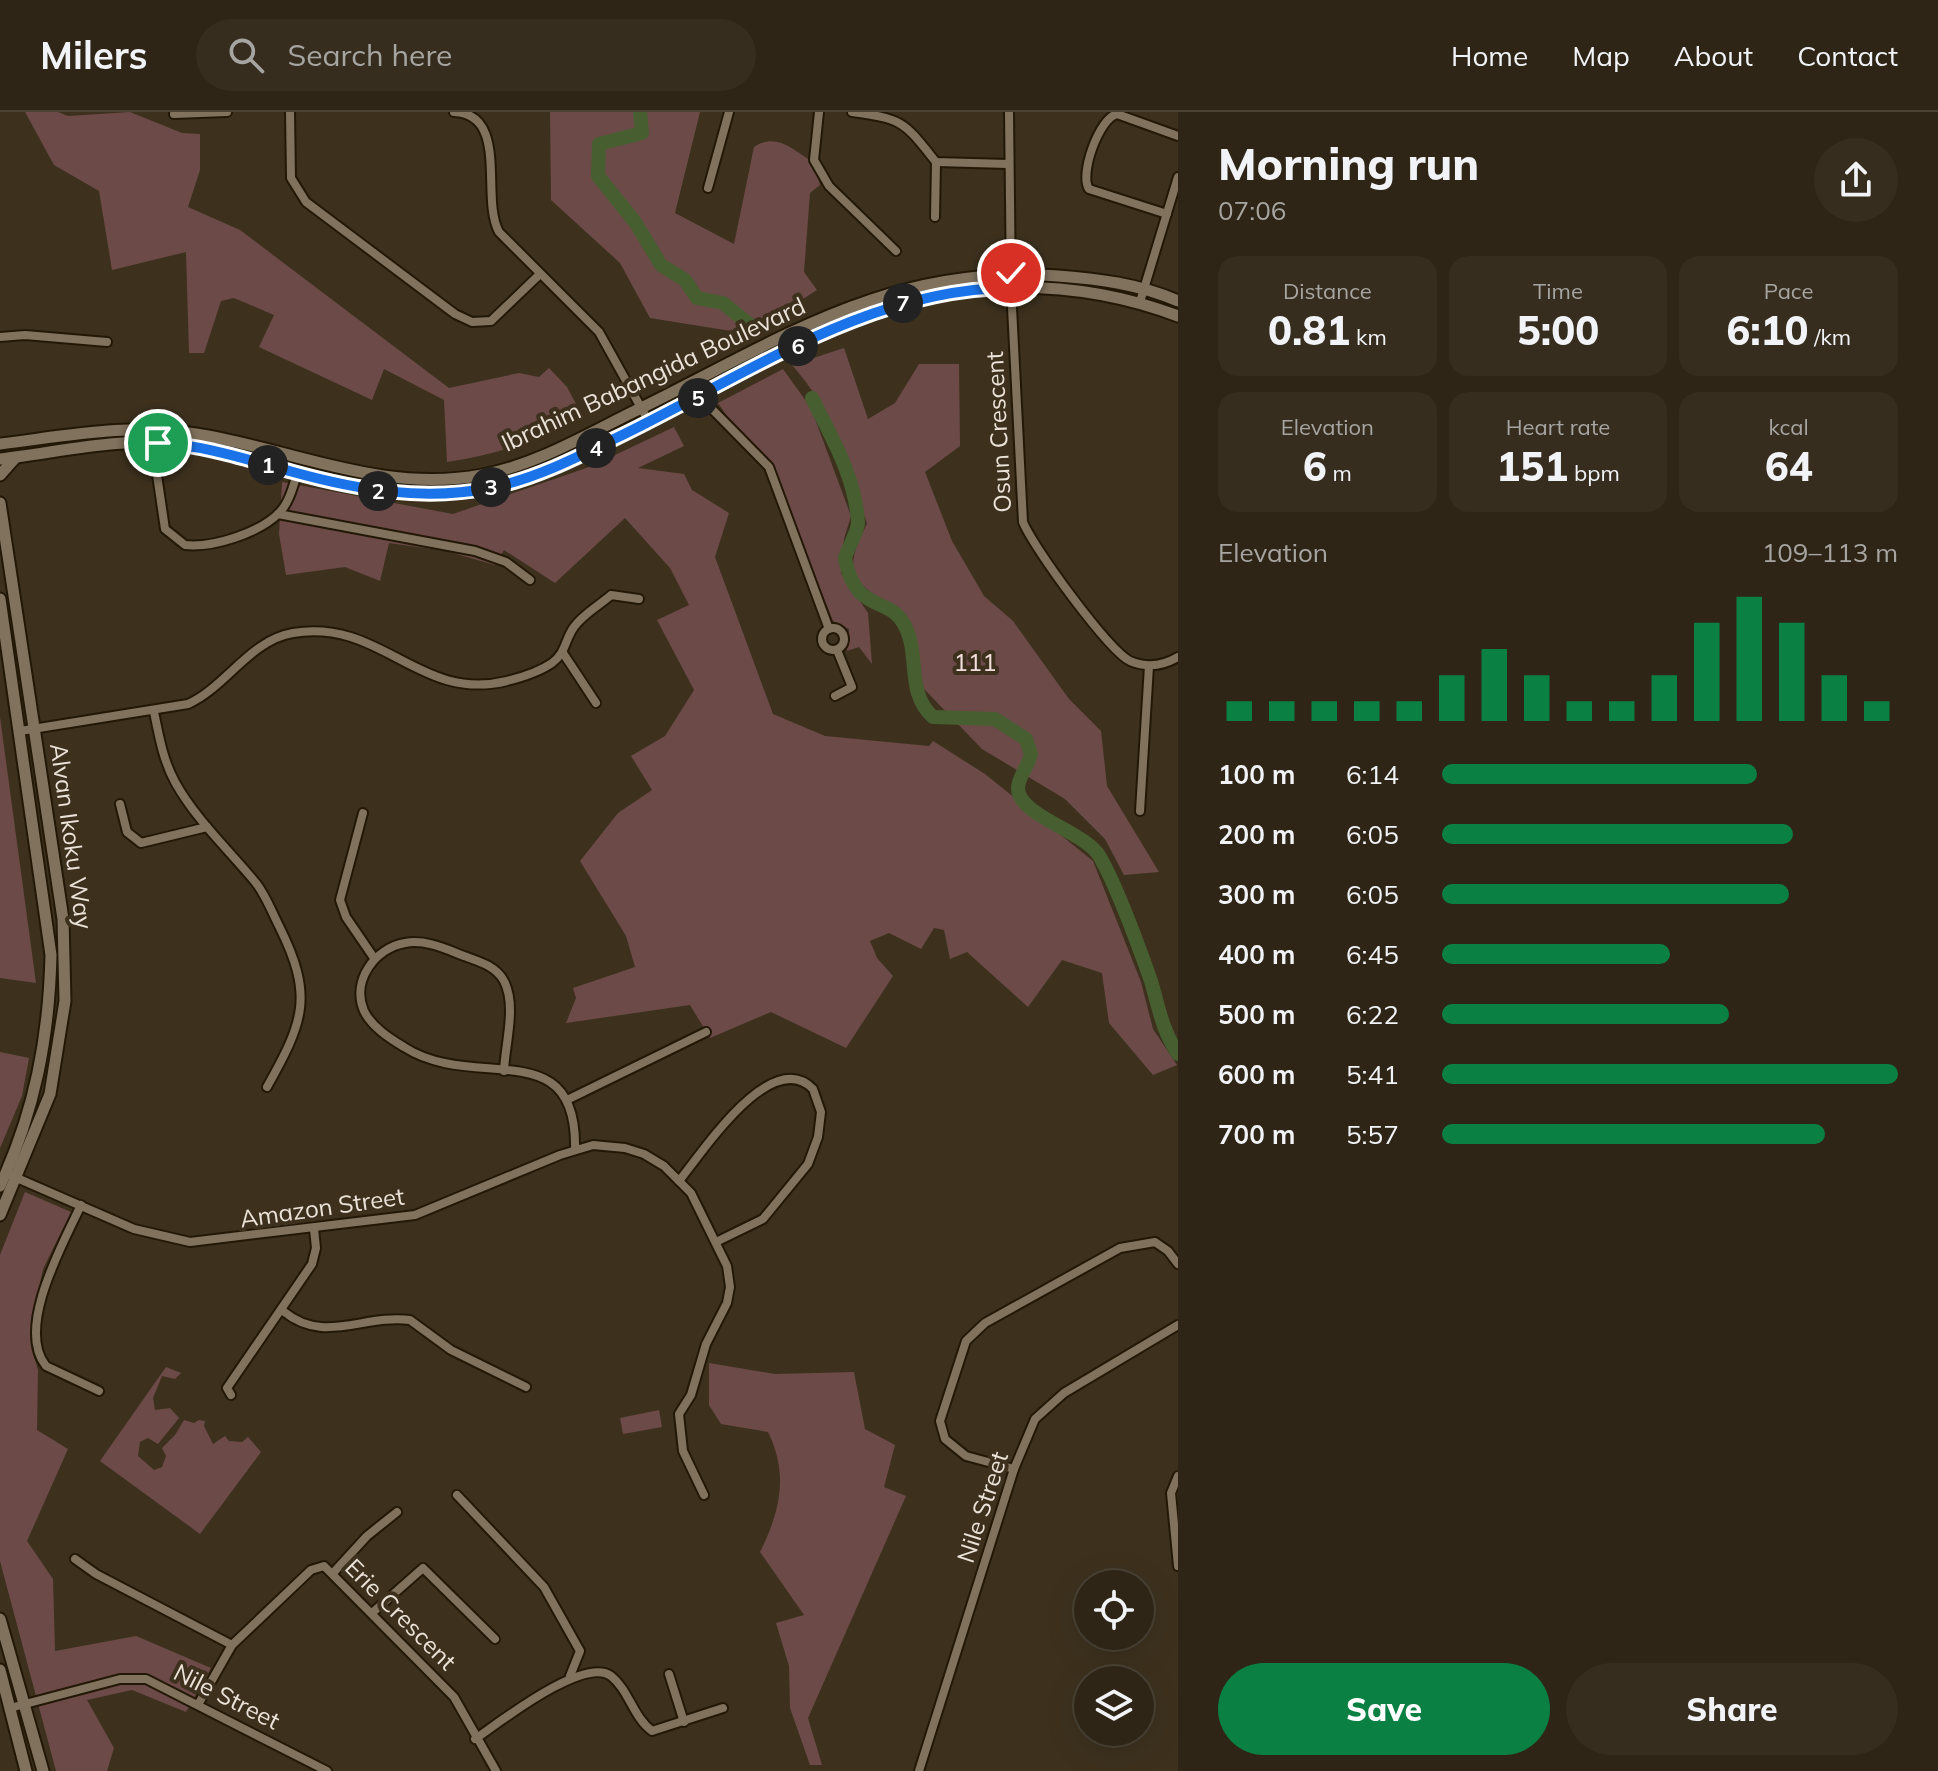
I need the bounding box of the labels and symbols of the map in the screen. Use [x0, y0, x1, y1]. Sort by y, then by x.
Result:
pin [977, 239, 1045, 307]
pin: 7 [883, 283, 923, 323]
street label: Ibrahim Babangida Boulevard [496, 290, 810, 458]
pin: 6 [778, 326, 818, 366]
street label: Osun Crescent [979, 350, 1017, 514]
pin: 5 [678, 378, 718, 418]
pin [124, 409, 192, 477]
pin: 4 [576, 428, 616, 468]
pin: 1 [248, 445, 288, 485]
pin: 3 [471, 467, 511, 507]
pin: 2 [358, 471, 398, 511]
park label: 111 [953, 647, 997, 677]
street label: Alvan Ikoku Way [44, 741, 100, 931]
street label: Amazon Street [238, 1181, 406, 1233]
street label: Nile Street [950, 1448, 1014, 1566]
street label: Erie Crescent [339, 1552, 463, 1676]
street label: Nile Street [169, 1657, 285, 1735]

